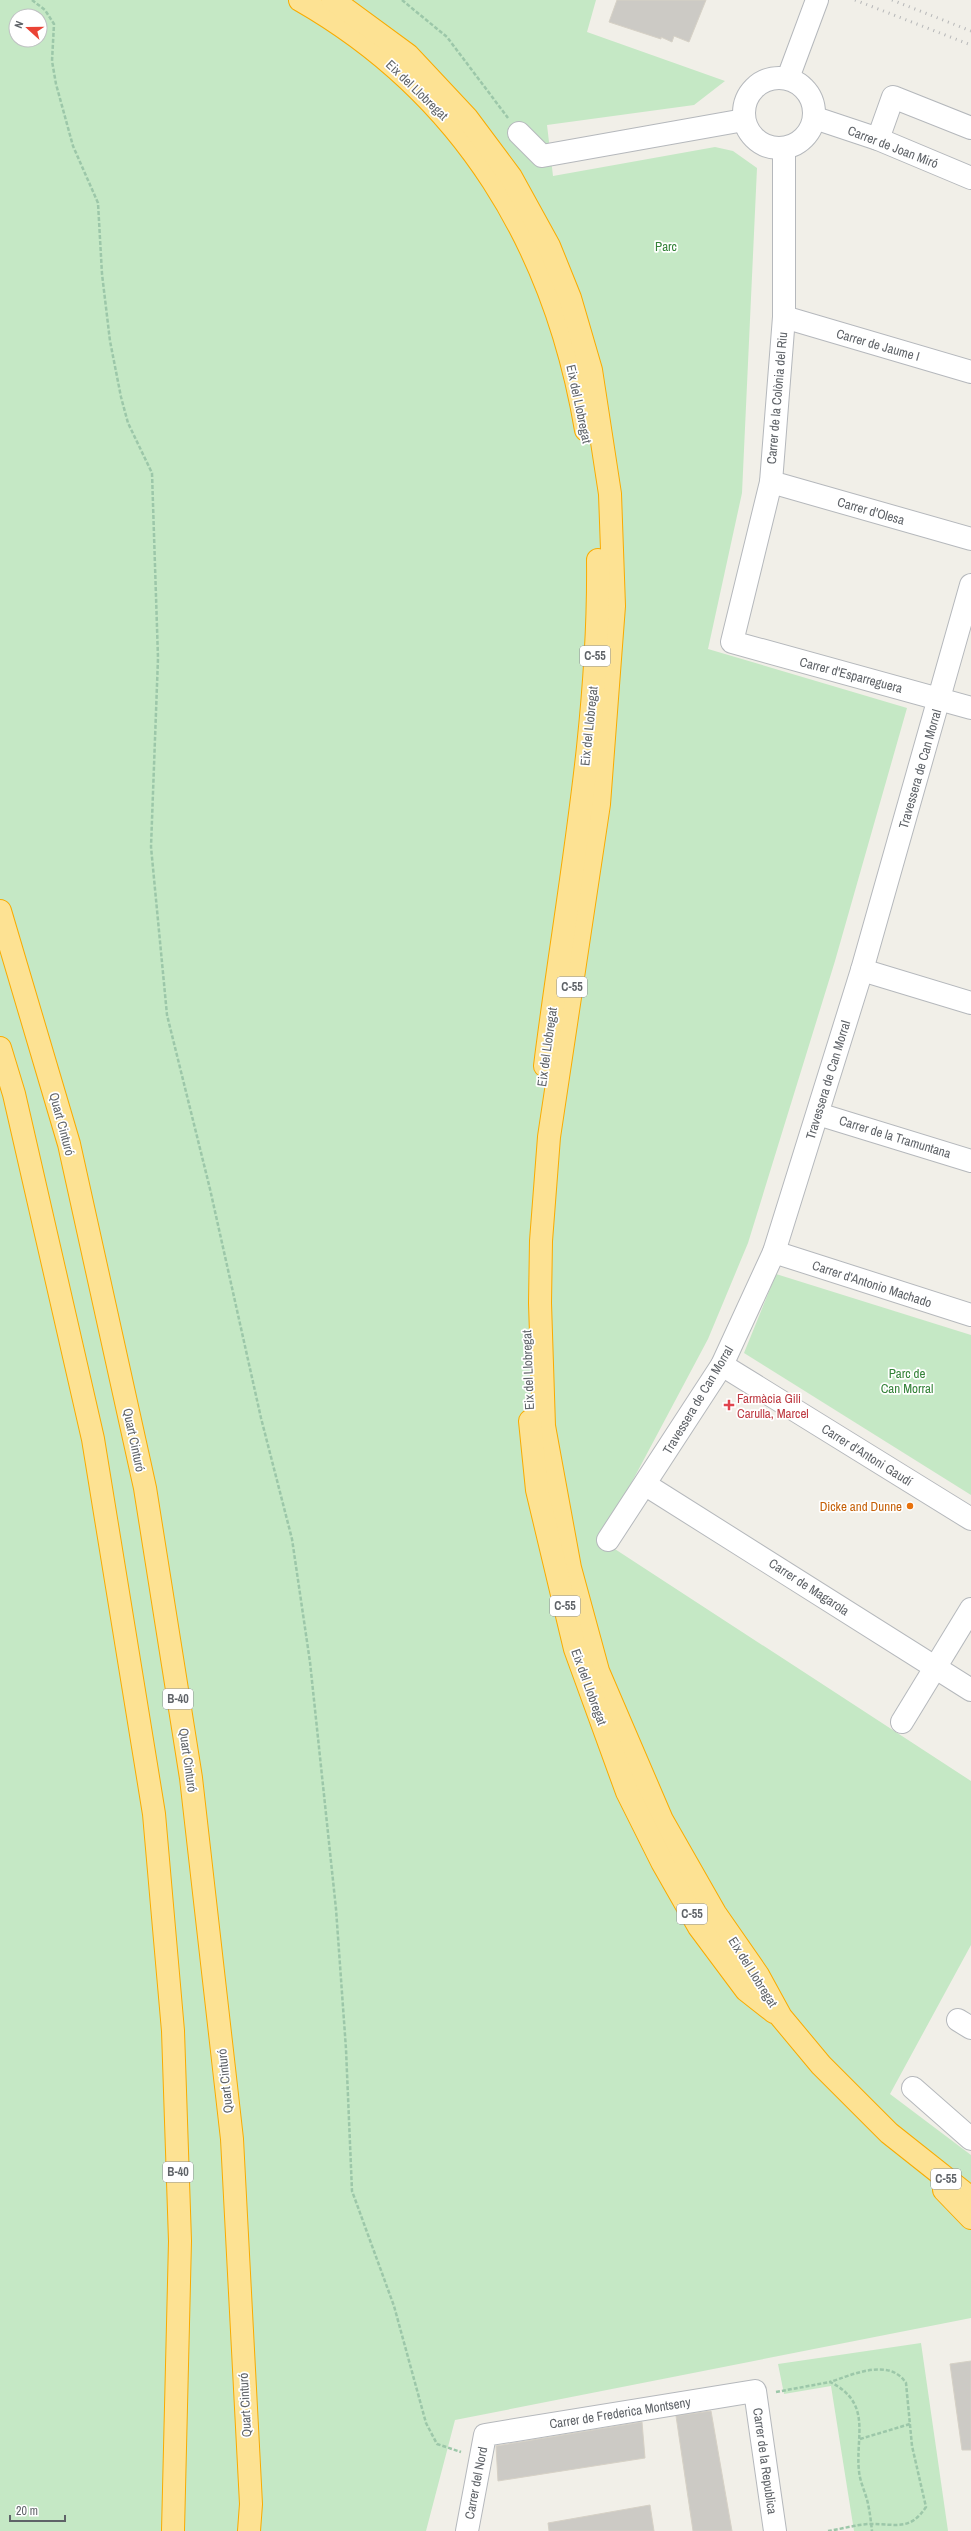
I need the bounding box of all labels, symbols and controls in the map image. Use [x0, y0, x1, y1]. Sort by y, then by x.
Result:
north arrow [8, 8, 48, 48]
text: N [11, 19, 26, 30]
street label: Eix del Llobregat [382, 56, 452, 124]
street label: Carrer de Joan Miró [845, 122, 941, 172]
park label: Parc [655, 238, 677, 255]
street label: Carrer de Jaume I [834, 325, 922, 365]
street label: Carrer de la Colònia del Riu [763, 331, 791, 465]
street label: Eix del Llobregat [562, 363, 596, 445]
street label: Carrer d'Olesa [836, 493, 907, 529]
road number: C-55 [580, 646, 610, 666]
street label: Carrer d'Esparreguera [798, 653, 904, 697]
street label: Eix del Llobregat [576, 685, 602, 767]
street label: Travessera de Can Morral [895, 707, 945, 831]
road number: C-55 [557, 977, 587, 997]
street label: Eix del Llobregat [533, 1006, 561, 1088]
street label: Travessera de Can Morral [802, 1018, 854, 1142]
street label: Quart Cinturó [45, 1091, 79, 1157]
street label: Carrer de la Tramuntana [837, 1112, 953, 1162]
street label: Carrer d'Antonio Machado [810, 1257, 934, 1311]
street label: Eix del Llobregat [518, 1330, 538, 1410]
street label: Travessera de Can Morral [659, 1343, 737, 1457]
park label: Parc de Can Morral [881, 1365, 933, 1397]
place label: Farmàcia Gili Carulla, Marcel [737, 1390, 809, 1422]
marker: Farmàcia Gili Carulla, Marcel [724, 1400, 734, 1410]
street label: Quart Cinturó [119, 1407, 149, 1473]
street label: Carrer d'Antoni Gaudí [818, 1420, 916, 1490]
place label: Dicke and Dunne [820, 1498, 902, 1515]
marker: Dicke and Dunne [905, 1501, 915, 1511]
street label: Carrer de Magarola [766, 1555, 852, 1619]
road number: C-55 [550, 1596, 580, 1616]
street label: Eix del Llobregat [567, 1646, 611, 1728]
road number: B-40 [163, 1689, 193, 1709]
street label: Quart Cinturó [175, 1727, 201, 1793]
road number: C-55 [677, 1904, 707, 1924]
street label: Eix del Llobregat [725, 1934, 781, 2010]
street label: Quart Cinturó [213, 2048, 237, 2114]
road number: B-40 [163, 2162, 193, 2182]
road number: C-55 [931, 2169, 961, 2189]
street label: Quart Cinturó [235, 2372, 255, 2438]
street label: Carrer de Frederica Montseny [548, 2393, 693, 2433]
street label: Carrer de la Republica [749, 2407, 781, 2515]
street label: Carrer del Nord [461, 2445, 491, 2521]
scale bar [10, 2497, 65, 2523]
text: 20 m [16, 2503, 38, 2519]

